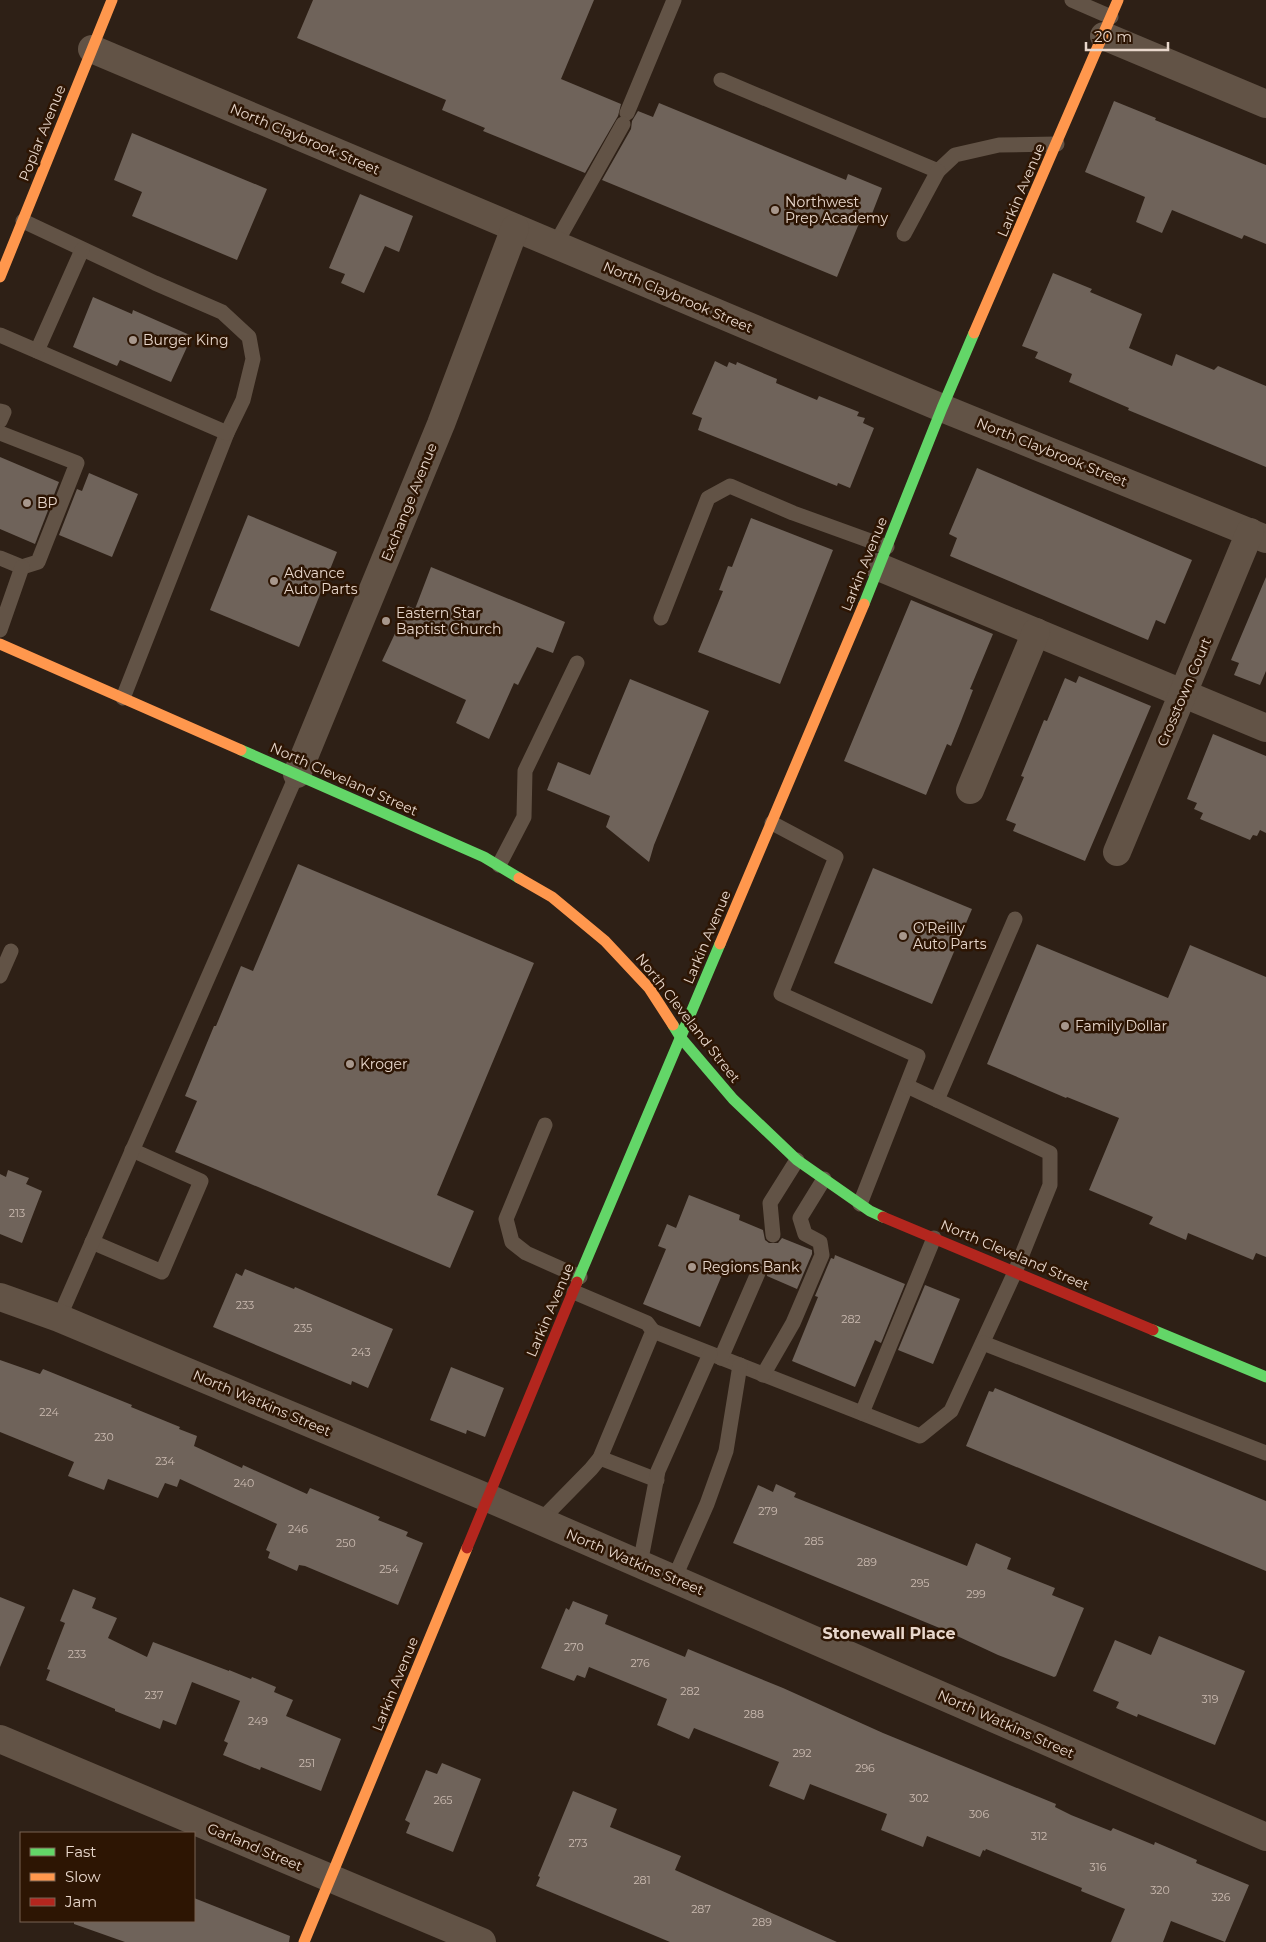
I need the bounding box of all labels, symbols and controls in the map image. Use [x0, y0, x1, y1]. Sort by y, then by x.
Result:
scale bar [1086, 20, 1168, 52]
text: 20 m [1094, 27, 1132, 46]
street label: Poplar Avenue [14, 82, 70, 184]
street label: North Claybrook Street [227, 99, 383, 179]
street label: Larkin Avenue [993, 140, 1049, 240]
place label: Northwest Prep Academy [785, 193, 888, 227]
marker: Northwest Prep Academy [769, 204, 781, 216]
street label: North Claybrook Street [600, 257, 756, 337]
place label: Burger King [143, 331, 229, 349]
marker: Burger King [127, 334, 139, 346]
street label: North Claybrook Street [974, 414, 1130, 491]
street label: Exchange Avenue [377, 440, 441, 564]
place label: BP [37, 494, 58, 512]
marker: BP [21, 497, 33, 509]
street label: Larkin Avenue [837, 514, 891, 614]
place label: Advance Auto Parts [284, 564, 358, 598]
marker: Advance Auto Parts [268, 575, 280, 587]
place label: Eastern Star Baptist Church [396, 604, 501, 638]
marker: Eastern Star Baptist Church [380, 615, 392, 627]
street label: Crosstown Court [1153, 635, 1215, 749]
street label: North Cleveland Street [267, 738, 421, 820]
street label: Larkin Avenue [679, 887, 735, 987]
place label: O'Reilly Auto Parts [913, 919, 987, 953]
marker: O'Reilly Auto Parts [897, 930, 909, 942]
street label: North Cleveland Street [632, 950, 744, 1087]
place label: Family Dollar [1075, 1017, 1168, 1035]
marker: Family Dollar [1059, 1020, 1071, 1032]
place label: Kroger [360, 1055, 408, 1073]
marker: Kroger [344, 1058, 356, 1070]
house number: 213 [9, 1206, 25, 1220]
street label: North Cleveland Street [938, 1216, 1092, 1295]
place label: Regions Bank [702, 1258, 800, 1276]
street label: Larkin Avenue [522, 1260, 578, 1360]
marker: Regions Bank [686, 1261, 698, 1273]
house number: 233 [236, 1298, 254, 1312]
house number: 282 [841, 1312, 861, 1326]
house number: 235 [294, 1321, 312, 1335]
house number: 243 [351, 1345, 371, 1359]
street label: North Watkins Street [190, 1366, 334, 1440]
house number: 224 [39, 1405, 59, 1419]
house number: 230 [94, 1430, 114, 1444]
house number: 234 [155, 1454, 176, 1468]
house number: 240 [234, 1476, 254, 1490]
house number: 279 [758, 1504, 778, 1518]
house number: 246 [288, 1522, 308, 1536]
street label: North Watkins Street [563, 1525, 707, 1599]
house number: 285 [804, 1534, 824, 1548]
house number: 250 [336, 1536, 356, 1550]
house number: 289 [857, 1555, 877, 1569]
house number: 254 [379, 1562, 400, 1576]
house number: 295 [910, 1576, 930, 1590]
house number: 299 [966, 1587, 986, 1601]
district label: Stonewall Place [822, 1624, 956, 1643]
street label: Larkin Avenue [368, 1634, 422, 1734]
house number: 270 [564, 1640, 584, 1654]
house number: 233 [68, 1647, 86, 1661]
house number: 276 [630, 1656, 650, 1670]
house number: 282 [680, 1684, 700, 1698]
street label: North Watkins Street [935, 1686, 1078, 1762]
house number: 237 [145, 1688, 163, 1702]
house number: 319 [1202, 1692, 1219, 1706]
house number: 288 [744, 1707, 764, 1721]
house number: 249 [248, 1714, 268, 1728]
house number: 292 [792, 1746, 812, 1760]
house number: 251 [299, 1756, 315, 1770]
house number: 296 [855, 1761, 875, 1775]
house number: 302 [909, 1791, 929, 1805]
house number: 265 [433, 1793, 453, 1807]
house number: 306 [969, 1807, 989, 1821]
street label: Garland Street [205, 1819, 306, 1875]
house number: 312 [1031, 1829, 1047, 1843]
legend [20, 1832, 195, 1922]
house number: 273 [569, 1836, 587, 1850]
text: Fast [65, 1842, 96, 1861]
house number: 316 [1090, 1860, 1107, 1874]
text: Slow [65, 1867, 101, 1886]
house number: 281 [633, 1873, 651, 1887]
house number: 320 [1150, 1883, 1170, 1897]
house number: 326 [1211, 1890, 1231, 1904]
text: Jam [64, 1892, 97, 1911]
house number: 287 [691, 1902, 711, 1916]
house number: 289 [752, 1915, 772, 1929]

